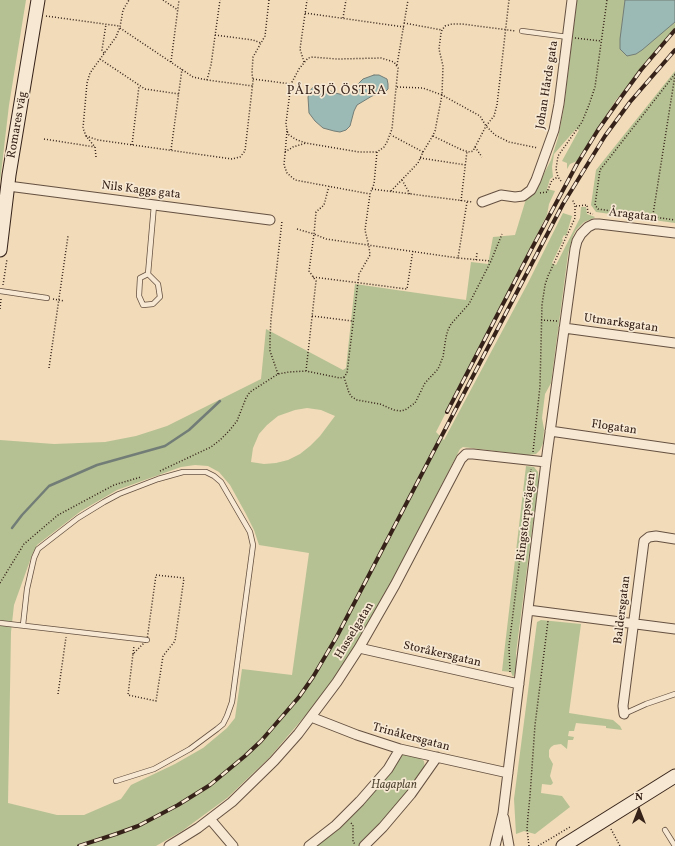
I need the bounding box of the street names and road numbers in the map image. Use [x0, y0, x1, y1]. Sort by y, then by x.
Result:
street label: Johan Hårds gata [534, 40, 562, 130]
street label: Romares väg [5, 90, 31, 160]
street label: Nils Kaggs gata [101, 179, 181, 203]
street label: Åragatan [608, 206, 658, 226]
street label: Utmarksgatan [583, 312, 659, 336]
street label: Flogatan [590, 418, 638, 438]
street label: Ringstorpsvägen [514, 472, 540, 562]
street label: Baldersgatan [612, 575, 634, 645]
street label: Hasselgatan [332, 600, 378, 662]
street label: Storåkersgatan [402, 639, 482, 671]
street label: Trinåkersgatan [371, 721, 451, 755]

